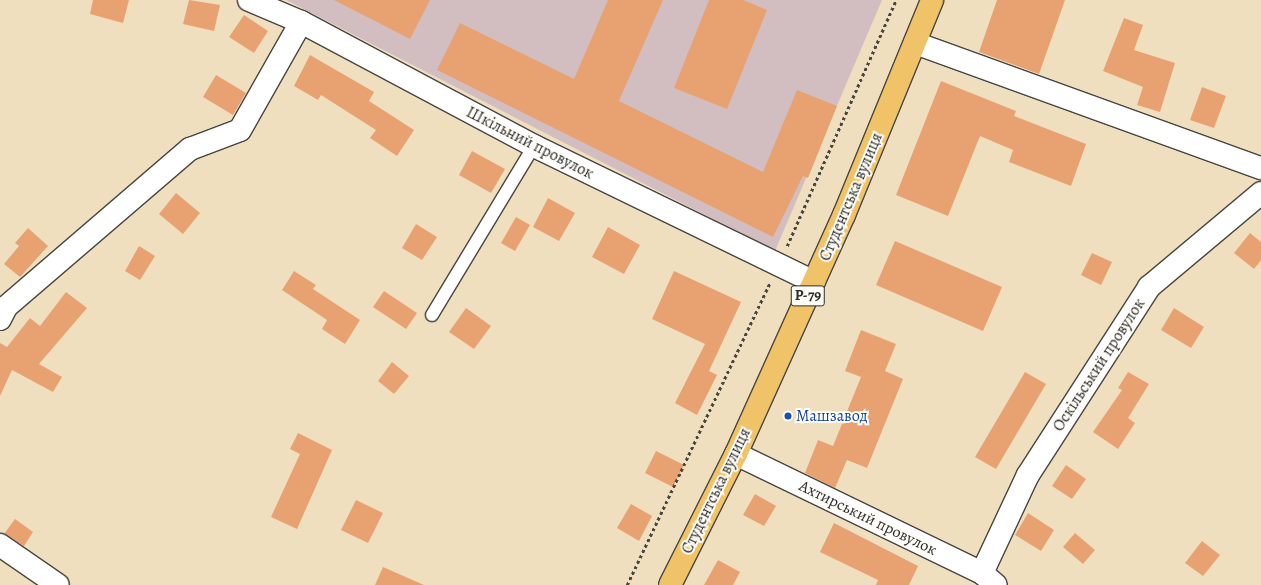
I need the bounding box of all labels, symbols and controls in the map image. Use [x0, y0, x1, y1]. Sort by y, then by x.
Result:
street label: Шкільний провулок [463, 103, 597, 183]
street label: Студентська вулиця [815, 130, 887, 264]
road number: Р-79 [790, 283, 826, 309]
street label: Оскільський провулок [1049, 295, 1149, 435]
place label: Машзавод [796, 406, 868, 426]
marker: Машзавод [783, 411, 793, 421]
street label: Студентська вулиця [677, 425, 755, 557]
street label: Ахтирський провулок [796, 476, 940, 560]

